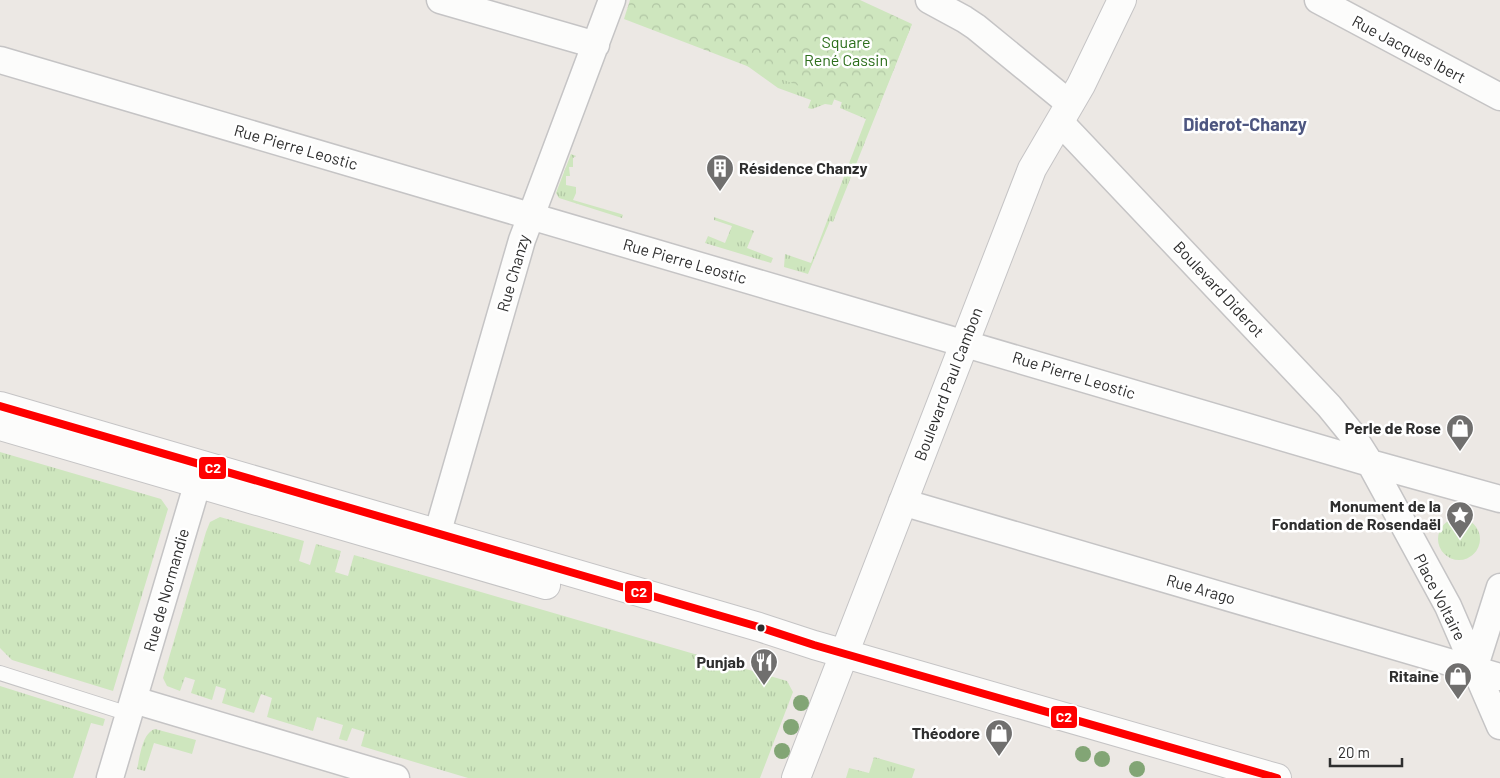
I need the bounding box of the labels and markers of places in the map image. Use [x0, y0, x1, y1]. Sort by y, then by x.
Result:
building icon: Résidence Chanzy [705, 153, 735, 192]
place label: Résidence Chanzy [739, 158, 867, 177]
shop icon: Perle de Rose [1445, 413, 1475, 452]
place label: Perle de Rose [1345, 418, 1441, 437]
place label: Monument de la Fondation de Rosendaël [1272, 496, 1441, 533]
place icon: Monument de la Fondation de Rosendaël [1445, 500, 1475, 539]
unlabelled marker [756, 623, 766, 633]
restaurant icon: Punjab [749, 647, 779, 686]
place label: Punjab [696, 652, 745, 671]
shop icon: Ritaine [1443, 661, 1473, 700]
place label: Ritaine [1389, 666, 1439, 685]
shop icon: Théodore [984, 718, 1014, 757]
place label: Théodore [912, 723, 980, 742]

